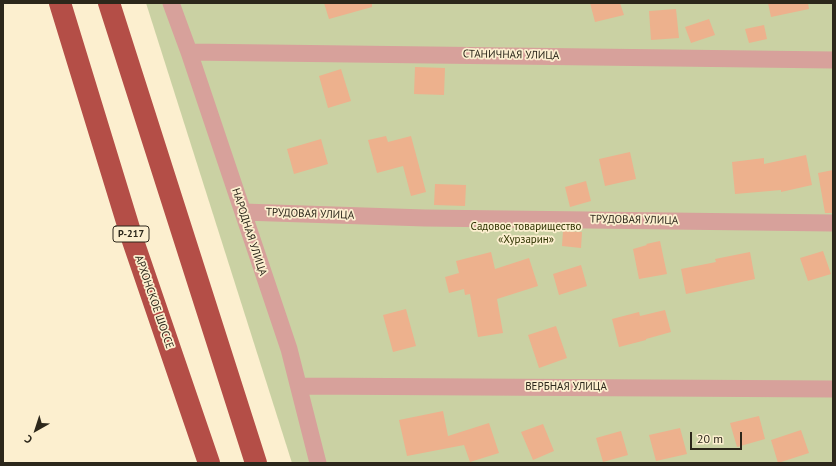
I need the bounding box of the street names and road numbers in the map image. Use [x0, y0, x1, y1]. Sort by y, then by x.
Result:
street label: СТАНИЧНАЯ УЛИЦА [463, 48, 559, 62]
street label: НАРОДНАЯ УЛИЦА [229, 186, 269, 278]
street label: ТРУДОВАЯ УЛИЦА [266, 206, 354, 222]
street label: ТРУДОВАЯ УЛИЦА [590, 213, 678, 227]
road number: Р-217 [113, 226, 149, 242]
street label: АРХОНСКОЕ ШОССЕ [132, 253, 176, 351]
street label: ВЕРБНАЯ УЛИЦА [525, 380, 607, 394]

